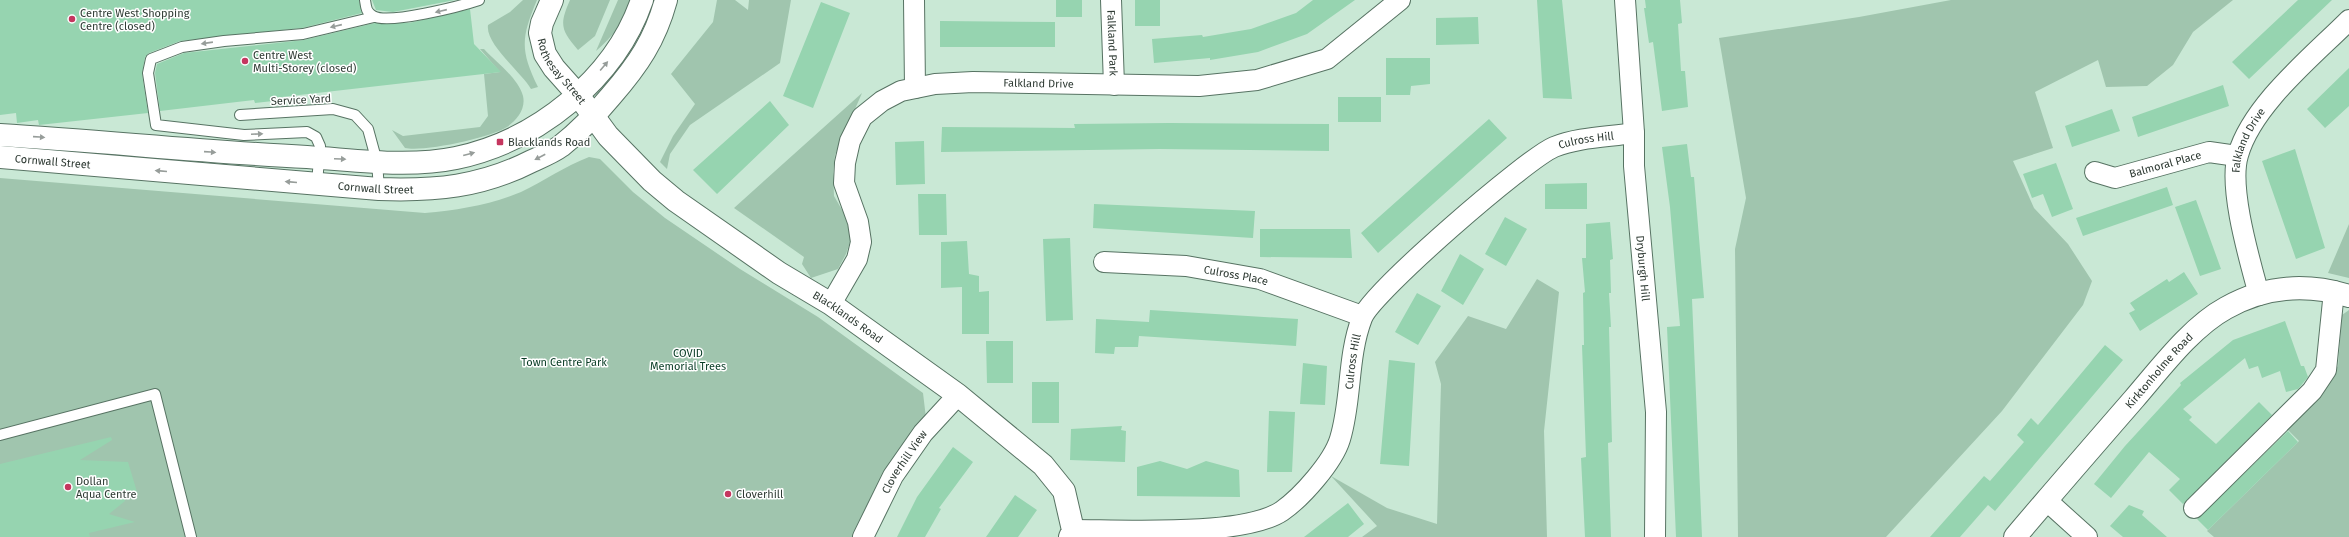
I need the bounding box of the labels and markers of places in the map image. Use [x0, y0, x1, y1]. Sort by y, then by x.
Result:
place label: Centre West Shopping Centre (closed) [80, 7, 190, 33]
marker: Centre West Shopping Centre (closed) [67, 14, 77, 24]
place label: Centre West Multi-Storey (closed) [253, 49, 357, 75]
marker: Centre West Multi-Storey (closed) [240, 56, 250, 66]
place label: Blacklands Road [508, 136, 590, 149]
marker: Blacklands Road [495, 137, 505, 147]
place label: Dollan Aqua Centre [76, 475, 136, 501]
marker: Dollan Aqua Centre [63, 482, 73, 492]
place label: Cloverhill [736, 488, 783, 501]
marker: Cloverhill [723, 489, 733, 499]

